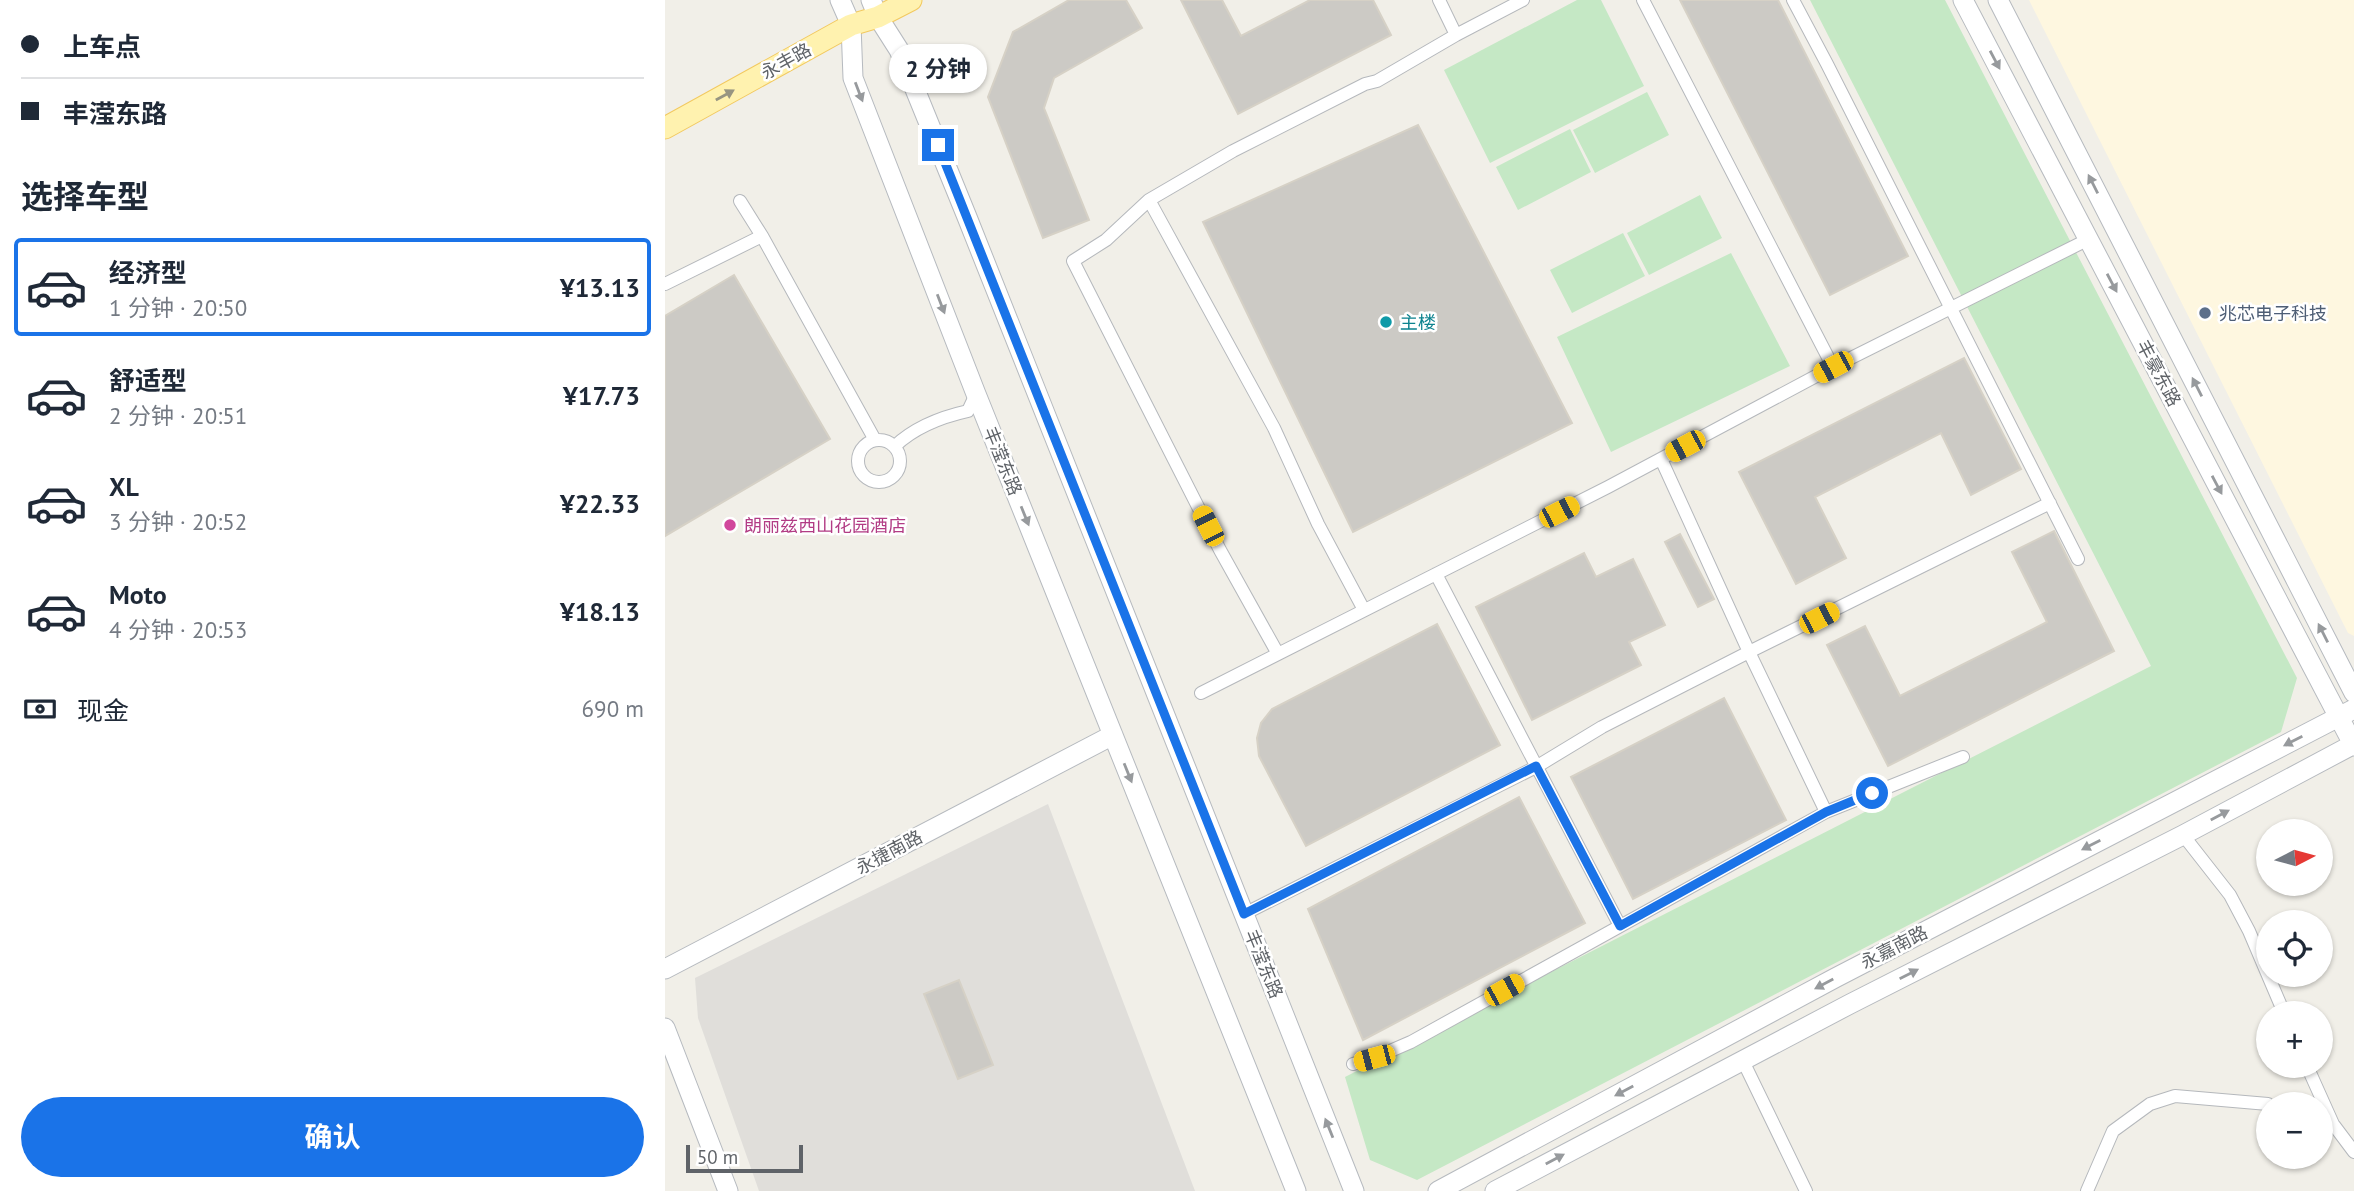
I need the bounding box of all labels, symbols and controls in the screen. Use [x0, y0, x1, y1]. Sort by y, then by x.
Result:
text: 上车点 [63, 30, 141, 63]
street label: 永丰路 [757, 38, 815, 84]
callout: 2 分钟 [889, 44, 987, 92]
one-way arrow [1988, 51, 2000, 71]
text: 2 分钟 [906, 54, 970, 83]
one-way arrow [853, 82, 864, 103]
one-way arrow [715, 89, 734, 101]
text: 丰滢东路 [63, 97, 167, 130]
route end [922, 129, 954, 161]
one-way arrow [2087, 174, 2098, 194]
text: 选择车型 [21, 175, 149, 217]
icon: car [25, 256, 88, 319]
text: 经济型 [109, 256, 187, 289]
text: ¥13.13 [560, 271, 640, 304]
one-way arrow [2106, 274, 2118, 293]
text: 1 分钟 · 20:50 [109, 293, 247, 322]
one-way arrow [936, 294, 947, 315]
place label: 兆芯电子科技 [2219, 302, 2327, 325]
marker: 兆芯电子科技 [2197, 305, 2213, 321]
place label: 主楼 [1400, 311, 1436, 334]
marker: 主楼 [1378, 314, 1394, 330]
street label: 丰豪东路 [2132, 336, 2186, 410]
car [1810, 348, 1857, 386]
icon: car [25, 364, 88, 427]
text: 舒适型 [109, 364, 187, 397]
one-way arrow [2191, 376, 2203, 396]
text: ¥17.73 [563, 379, 640, 412]
text: 2 分钟 · 20:51 [109, 401, 247, 430]
street label: 丰滢东路 [979, 423, 1027, 499]
car [1662, 427, 1709, 465]
text: XL [109, 470, 139, 503]
icon: car [25, 472, 88, 535]
one-way arrow [2212, 475, 2223, 495]
text: ¥22.33 [560, 487, 640, 520]
car [1536, 493, 1583, 531]
car [1190, 503, 1227, 549]
one-way arrow [1020, 506, 1031, 527]
text: 3 分钟 · 20:52 [109, 507, 247, 536]
place label: 朗丽兹西山花园酒店 [744, 514, 906, 537]
marker: 朗丽兹西山花园酒店 [722, 517, 738, 533]
text: Moto [109, 578, 167, 611]
icon: car [25, 580, 88, 643]
text: ¥18.13 [560, 595, 640, 628]
car [1796, 599, 1843, 637]
text: 4 分钟 · 20:53 [109, 615, 247, 644]
one-way arrow [2317, 622, 2329, 642]
icon: cash [21, 690, 59, 728]
text: 现金 [77, 694, 129, 727]
text: 690 m [582, 694, 644, 723]
one-way arrow [2283, 735, 2303, 746]
one-way arrow [1123, 762, 1134, 783]
route start [1856, 777, 1888, 809]
one-way arrow [2211, 810, 2231, 822]
north arrow [2256, 819, 2333, 896]
map controls [2256, 819, 2333, 1169]
street label: 永捷南路 [852, 825, 926, 879]
one-way arrow [2081, 839, 2101, 851]
button: locate [2256, 910, 2333, 987]
street label: 永嘉南路 [1857, 920, 1931, 974]
street label: 丰滢东路 [1240, 926, 1288, 1002]
one-way arrow [1899, 968, 1918, 980]
car [1481, 971, 1528, 1009]
one-way arrow [1814, 978, 1834, 989]
button: + [2256, 1001, 2333, 1078]
car [1351, 1042, 1398, 1074]
one-way arrow [1613, 1085, 1633, 1097]
button: − [2256, 1092, 2333, 1169]
button: 确认 [21, 1097, 644, 1177]
one-way arrow [1323, 1117, 1334, 1138]
scale bar [686, 1142, 803, 1174]
text: 50 m [697, 1145, 738, 1169]
one-way arrow [1545, 1154, 1565, 1165]

